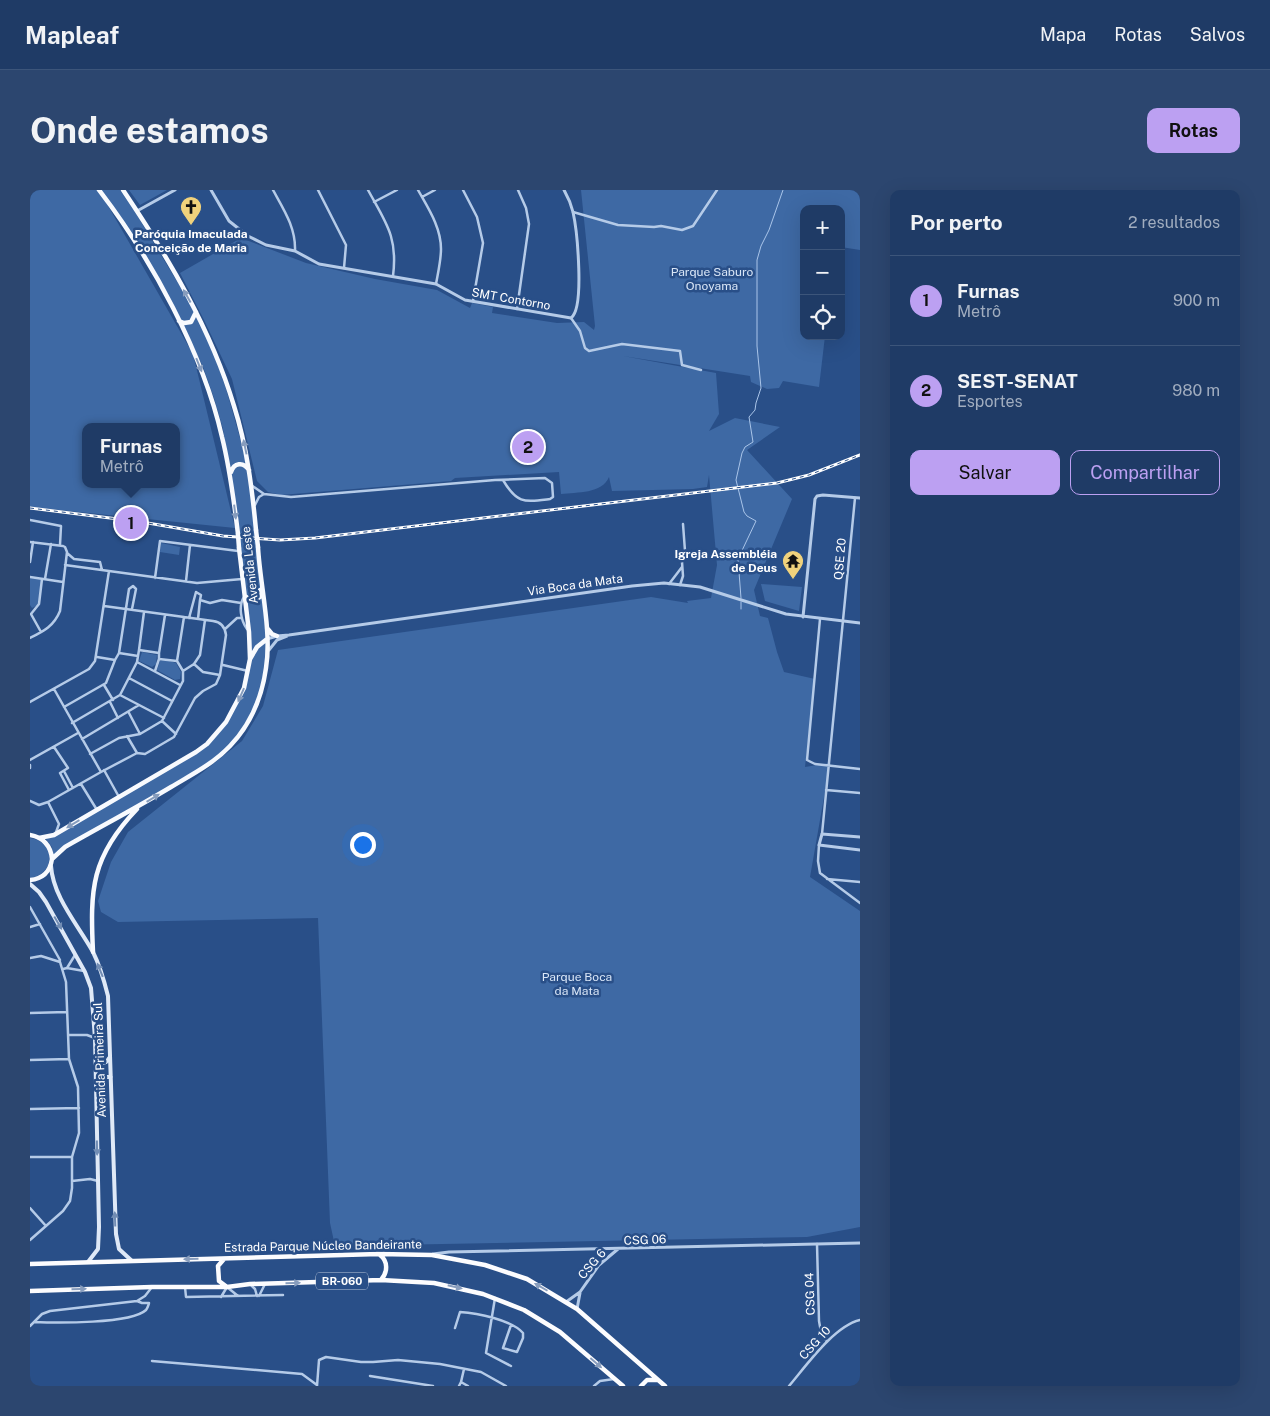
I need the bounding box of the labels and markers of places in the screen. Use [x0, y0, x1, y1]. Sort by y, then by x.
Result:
church icon: Paróquia Imaculada Conceição de Maria [179, 195, 203, 226]
place label: Paróquia Imaculada Conceição de Maria [134, 227, 248, 255]
pin: 2 [512, 428, 544, 466]
pin: 1 [115, 504, 147, 542]
place label: Igreja Assembléia de Deus [674, 547, 777, 575]
temple icon: Igreja Assembléia de Deus [781, 549, 805, 580]

